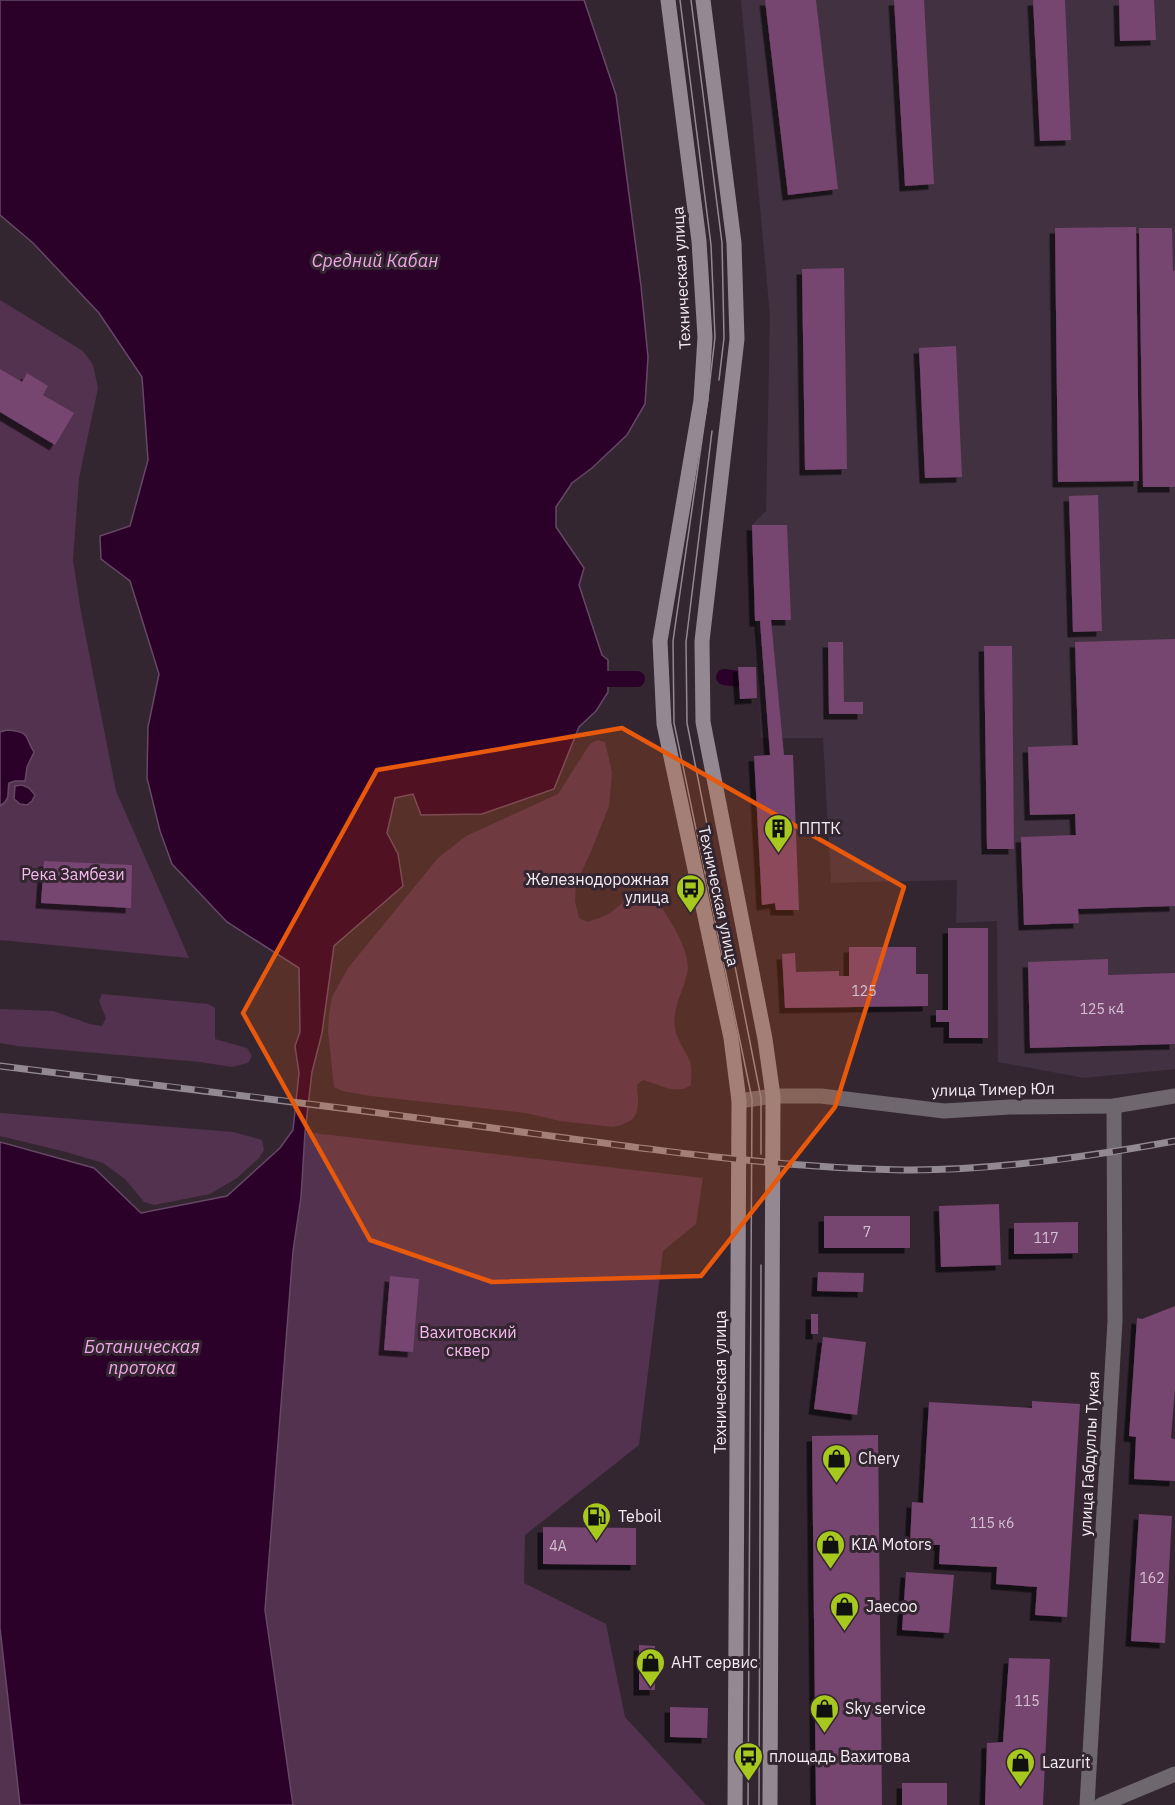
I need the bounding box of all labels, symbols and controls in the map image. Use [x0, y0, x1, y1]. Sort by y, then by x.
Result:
street label: Техническая улица [667, 206, 695, 350]
water label: Средний Кабан [312, 249, 438, 272]
building icon: ППТК [762, 812, 794, 854]
place label: ППТК [799, 818, 841, 838]
street label: Техническая улица [694, 824, 744, 968]
park label: Река Замбези [21, 864, 125, 884]
place label: Железнодорожная улица [525, 869, 669, 907]
bus stop icon: Железнодорожная улица [674, 872, 706, 914]
house number: 125 [851, 982, 877, 1000]
house number: 125 к4 [1080, 1000, 1124, 1018]
street label: улица Тимер Юл [931, 1078, 1055, 1100]
house number: 7 [863, 1223, 871, 1241]
house number: 117 [1033, 1229, 1059, 1247]
street label: Техническая улица [710, 1310, 730, 1453]
park label: Вахитовский сквер [419, 1322, 517, 1360]
water label: Ботаническая протока [84, 1335, 200, 1379]
street label: улица Габдуллы Тукая [1075, 1371, 1103, 1537]
shop icon: Chery [821, 1442, 853, 1484]
place label: Chery [858, 1448, 900, 1468]
fuel station icon: Teboil [581, 1500, 613, 1542]
place label: Teboil [618, 1506, 662, 1526]
house number: 115 к6 [970, 1514, 1014, 1532]
shop icon: KIA Motors [814, 1528, 846, 1570]
place label: KIA Motors [851, 1534, 932, 1554]
house number: 4А [549, 1537, 567, 1555]
house number: 162 [1139, 1569, 1165, 1587]
shop icon: Jaecoo [829, 1590, 861, 1632]
place label: Jaecoo [866, 1596, 917, 1616]
shop icon: АНТ сервис [634, 1646, 666, 1688]
place label: АНТ сервис [671, 1652, 758, 1672]
shop icon: Sky service [808, 1692, 840, 1734]
house number: 115 [1014, 1692, 1040, 1710]
place label: Sky service [845, 1698, 926, 1718]
bus stop icon: площадь Вахитова [732, 1740, 764, 1782]
place label: площадь Вахитова [769, 1746, 911, 1766]
shop icon: Lazurit [1005, 1746, 1037, 1788]
place label: Lazurit [1042, 1752, 1091, 1772]

